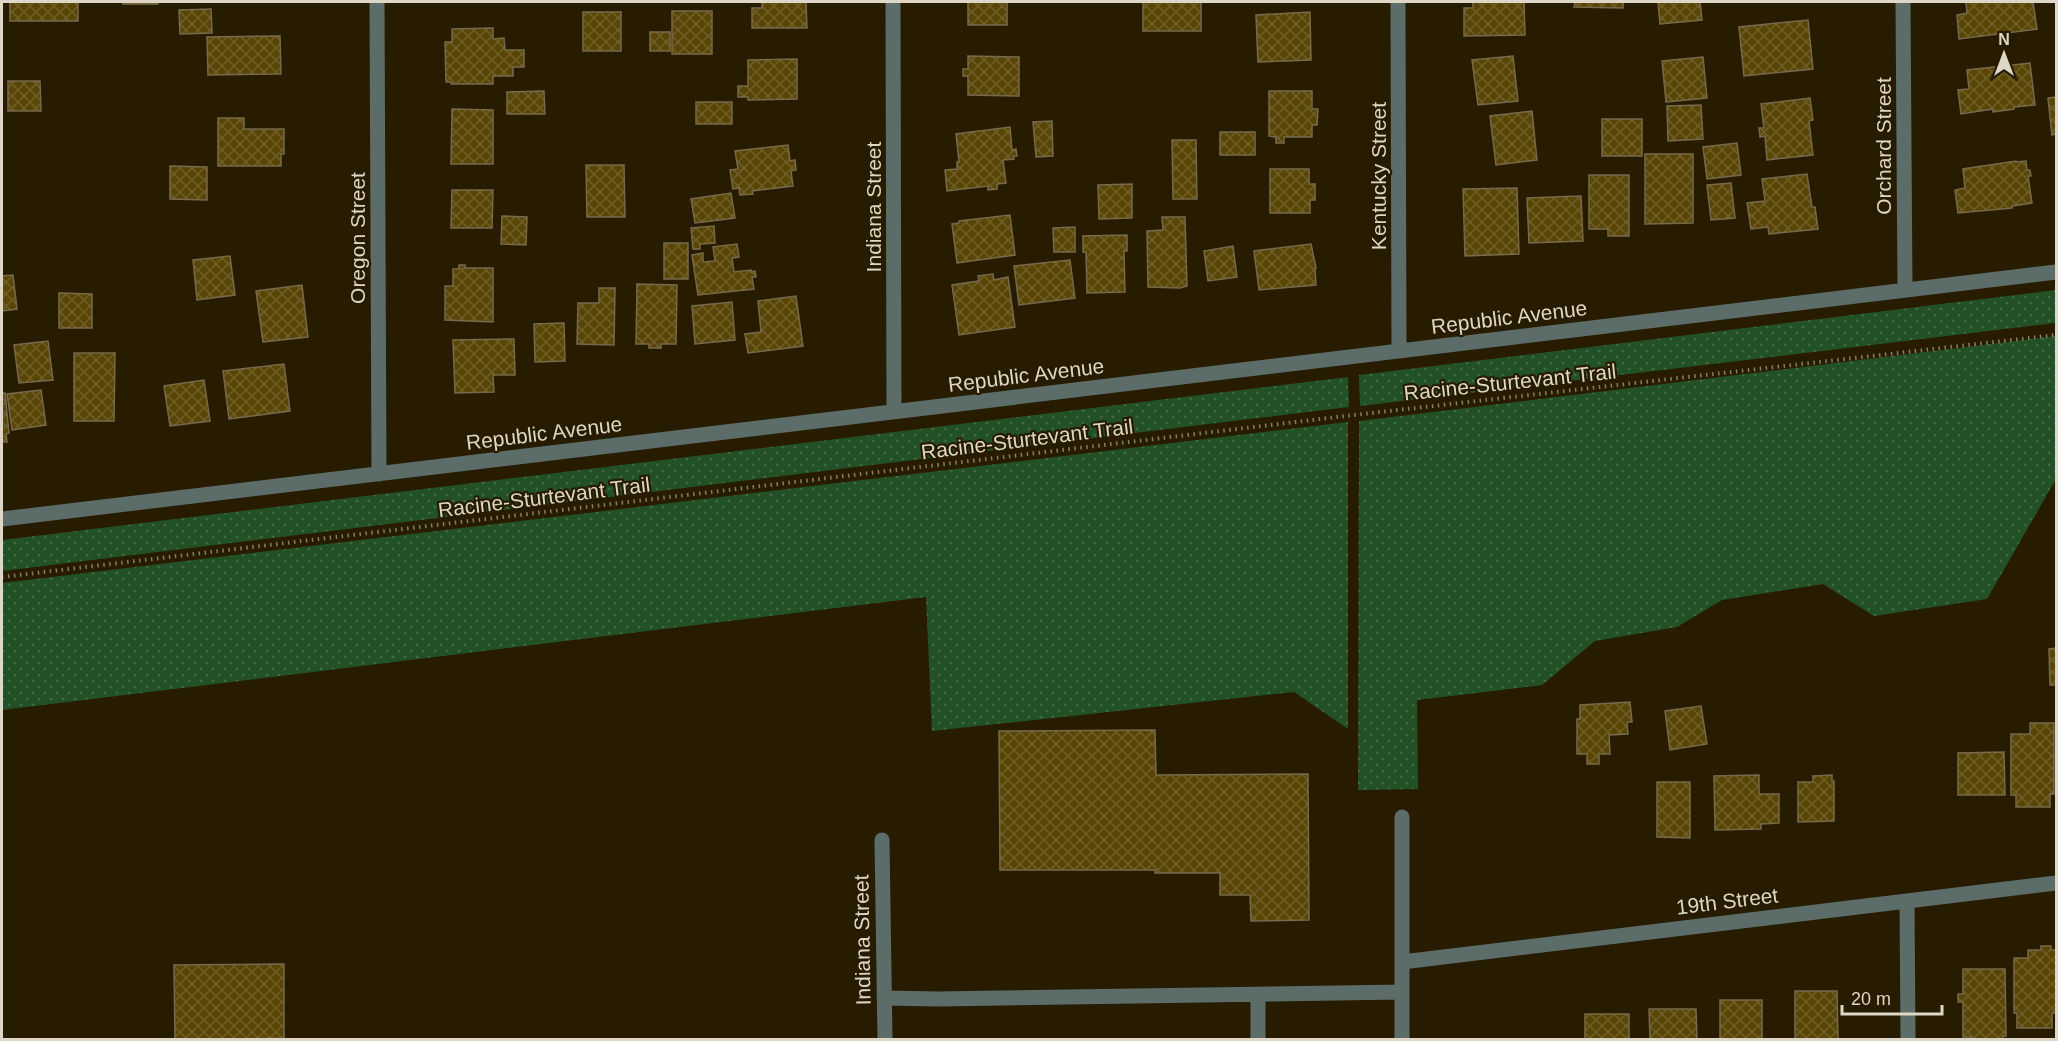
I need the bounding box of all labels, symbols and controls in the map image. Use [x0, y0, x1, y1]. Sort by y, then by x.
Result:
north arrow [1974, 24, 2034, 84]
text: N [1998, 31, 2010, 48]
street label: Orchard Street [1872, 77, 1895, 215]
street label: Kentucky Street [1367, 102, 1390, 250]
street label: Indiana Street [862, 141, 885, 272]
street label: Oregon Street [346, 172, 369, 304]
street label: Republic Avenue [1430, 296, 1588, 338]
street label: Republic Avenue [947, 354, 1105, 396]
street label: Racine-Sturtevant Trail [1403, 359, 1617, 405]
street label: Republic Avenue [465, 412, 623, 454]
street label: Racine-Sturtevant Trail [920, 415, 1134, 463]
street label: Racine-Sturtevant Trail [437, 473, 651, 521]
street label: Indiana Street [849, 874, 875, 1006]
street label: 19th Street [1675, 883, 1780, 919]
scale bar [1842, 978, 1942, 1016]
text: 20 m [1851, 989, 1891, 1009]

